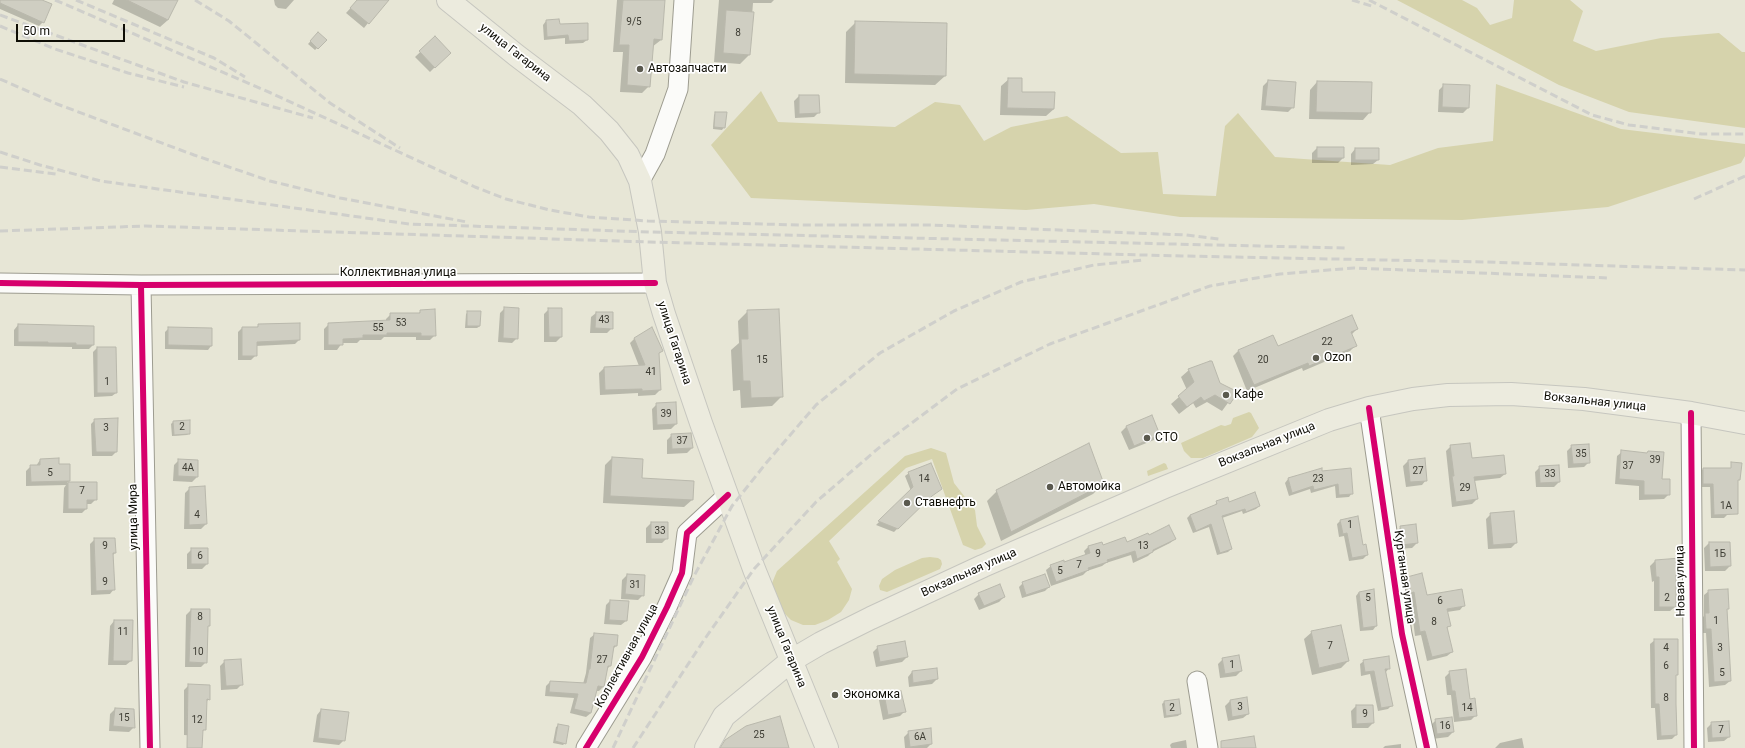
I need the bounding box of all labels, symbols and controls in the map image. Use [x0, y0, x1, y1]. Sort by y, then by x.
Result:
scale bar [18, 16, 127, 42]
house number: 9/5 [626, 16, 642, 28]
street label: улица Гагарина [476, 21, 554, 85]
text: 50 m [23, 24, 50, 38]
house number: 8 [735, 27, 741, 39]
place label: Автозапчасти [648, 62, 727, 76]
marker: Автозапчасти [635, 64, 645, 74]
street label: Коллективная улица [340, 266, 456, 280]
street label: улица Гагарина [654, 300, 694, 386]
house number: 43 [598, 314, 610, 326]
house number: 53 [395, 317, 407, 329]
house number: 55 [372, 322, 384, 334]
house number: 22 [1321, 336, 1333, 348]
place label: Ozon [1324, 351, 1352, 365]
marker: Ozon [1311, 353, 1321, 363]
house number: 15 [756, 354, 768, 366]
house number: 20 [1257, 354, 1269, 366]
house number: 41 [645, 366, 657, 378]
house number: 1 [104, 376, 110, 388]
place label: Кафе [1234, 388, 1263, 402]
street label: Вокзальная улица [1543, 389, 1647, 415]
marker: Кафе [1221, 390, 1231, 400]
house number: 39 [660, 408, 672, 420]
street label: Вокзальная улица [1217, 419, 1317, 471]
house number: 2 [179, 421, 185, 433]
house number: 3 [103, 422, 109, 434]
place label: СТО [1155, 431, 1178, 445]
marker: СТО [1142, 433, 1152, 443]
house number: 37 [676, 435, 688, 447]
house number: 35 [1575, 448, 1587, 460]
house number: 39 [1649, 454, 1661, 466]
house number: 37 [1622, 460, 1634, 472]
house number: 4А [182, 462, 194, 474]
house number: 27 [1412, 465, 1424, 477]
house number: 5 [47, 467, 53, 479]
house number: 33 [1544, 468, 1556, 480]
house number: 14 [918, 473, 930, 485]
house number: 23 [1312, 473, 1324, 485]
place label: Автомойка [1058, 480, 1121, 494]
marker: Автомойка [1045, 482, 1055, 492]
house number: 29 [1459, 482, 1471, 494]
street label: улица Мира [126, 484, 142, 550]
house number: 7 [79, 485, 85, 497]
place label: Ставнефть [915, 496, 976, 510]
marker: Ставнефть [902, 498, 912, 508]
house number: 1А [1720, 500, 1732, 512]
house number: 4 [194, 509, 200, 521]
house number: 1 [1347, 519, 1353, 531]
house number: 33 [654, 525, 666, 537]
street label: Курганная улица [1390, 529, 1418, 625]
house number: 9 [102, 540, 108, 552]
house number: 13 [1137, 540, 1149, 552]
street label: Новая улица [1673, 545, 1689, 617]
street label: Вокзальная улица [919, 546, 1019, 600]
house number: 9 [1095, 548, 1101, 560]
house number: 1Б [1714, 548, 1726, 560]
house number: 6 [197, 550, 203, 562]
house number: 7 [1076, 559, 1082, 571]
house number: 5 [1057, 565, 1063, 577]
house number: 9 [102, 576, 108, 588]
house number: 31 [629, 579, 641, 591]
house number: 5 [1365, 592, 1371, 604]
house number: 2 [1664, 592, 1670, 604]
house number: 6 [1437, 595, 1443, 607]
street label: Коллективная улица [592, 602, 662, 710]
street label: улица Гагарина [763, 604, 809, 690]
house number: 8 [197, 611, 203, 623]
house number: 1 [1713, 615, 1719, 627]
house number: 8 [1431, 616, 1437, 628]
house number: 11 [117, 626, 129, 638]
house number: 7 [1327, 640, 1333, 652]
house number: 4 [1663, 642, 1669, 654]
house number: 3 [1717, 642, 1723, 654]
house number: 10 [192, 646, 204, 658]
house number: 27 [596, 654, 608, 666]
house number: 1 [1229, 659, 1235, 671]
house number: 6 [1663, 660, 1669, 672]
house number: 5 [1719, 667, 1725, 679]
place label: Экономка [843, 688, 900, 702]
marker: Экономка [830, 690, 840, 700]
house number: 8 [1663, 692, 1669, 704]
house number: 3 [1237, 701, 1243, 713]
house number: 2 [1169, 702, 1175, 714]
house number: 14 [1461, 702, 1473, 714]
house number: 9 [1362, 708, 1368, 720]
house number: 15 [118, 712, 130, 724]
house number: 12 [191, 714, 203, 726]
house number: 16 [1439, 720, 1451, 732]
house number: 7 [1718, 724, 1724, 736]
house number: 25 [753, 729, 765, 741]
house number: 6А [914, 731, 926, 743]

